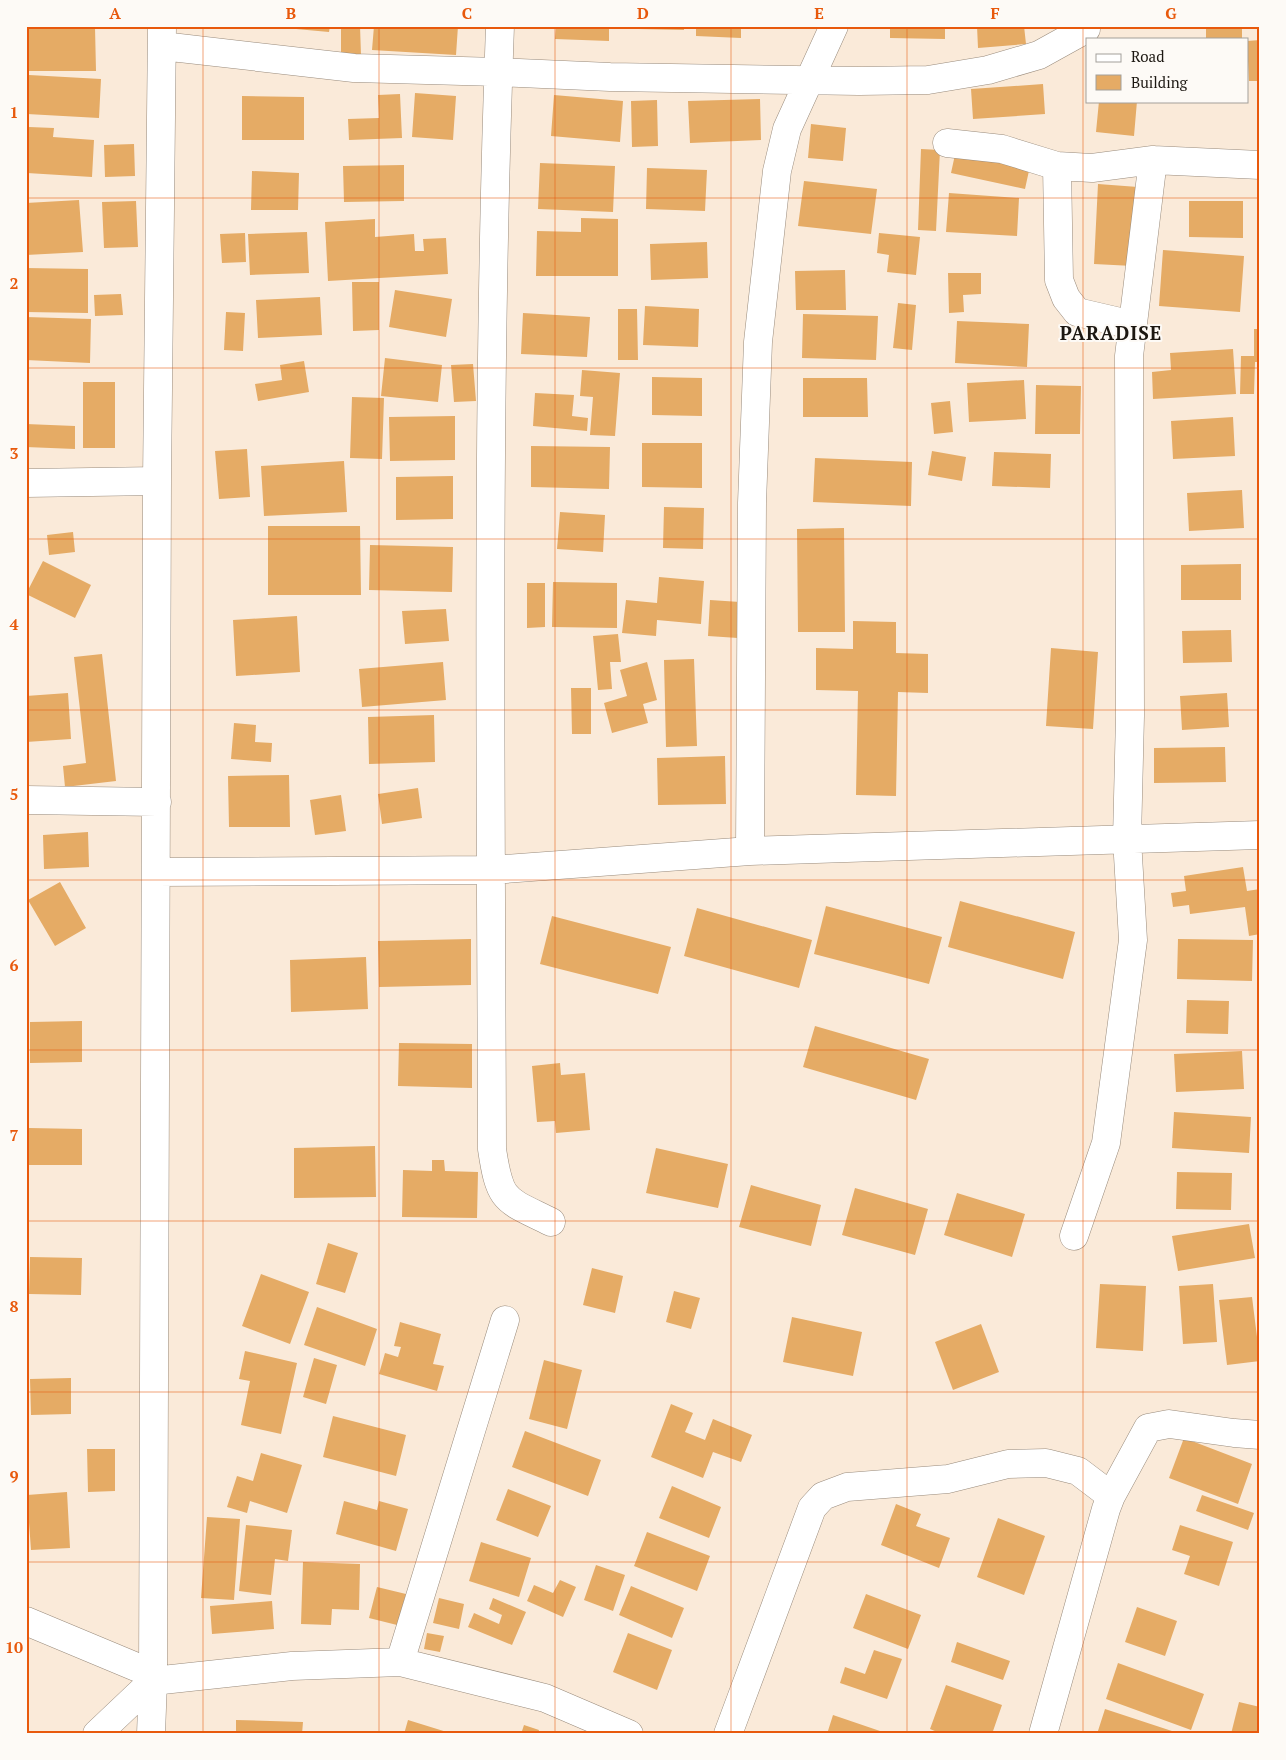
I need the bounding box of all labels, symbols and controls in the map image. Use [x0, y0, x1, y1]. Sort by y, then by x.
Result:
text: A [109, 2, 121, 24]
text: B [286, 2, 296, 24]
text: C [462, 2, 472, 24]
text: D [637, 2, 649, 24]
text: E [814, 2, 824, 24]
text: F [990, 2, 1000, 24]
text: G [1165, 2, 1177, 24]
legend [1086, 38, 1248, 102]
text: Road [1131, 46, 1164, 66]
text: Building [1131, 72, 1189, 92]
text: 1 [9, 101, 19, 123]
text: 2 [9, 272, 19, 294]
district label: PARADISE [1060, 320, 1162, 345]
text: 3 [9, 442, 19, 464]
text: 4 [9, 613, 19, 635]
text: 5 [9, 783, 19, 805]
text: 6 [9, 954, 19, 976]
text: 7 [9, 1124, 19, 1146]
text: 8 [9, 1295, 19, 1317]
text: 9 [9, 1465, 19, 1487]
text: 10 [5, 1636, 23, 1658]

